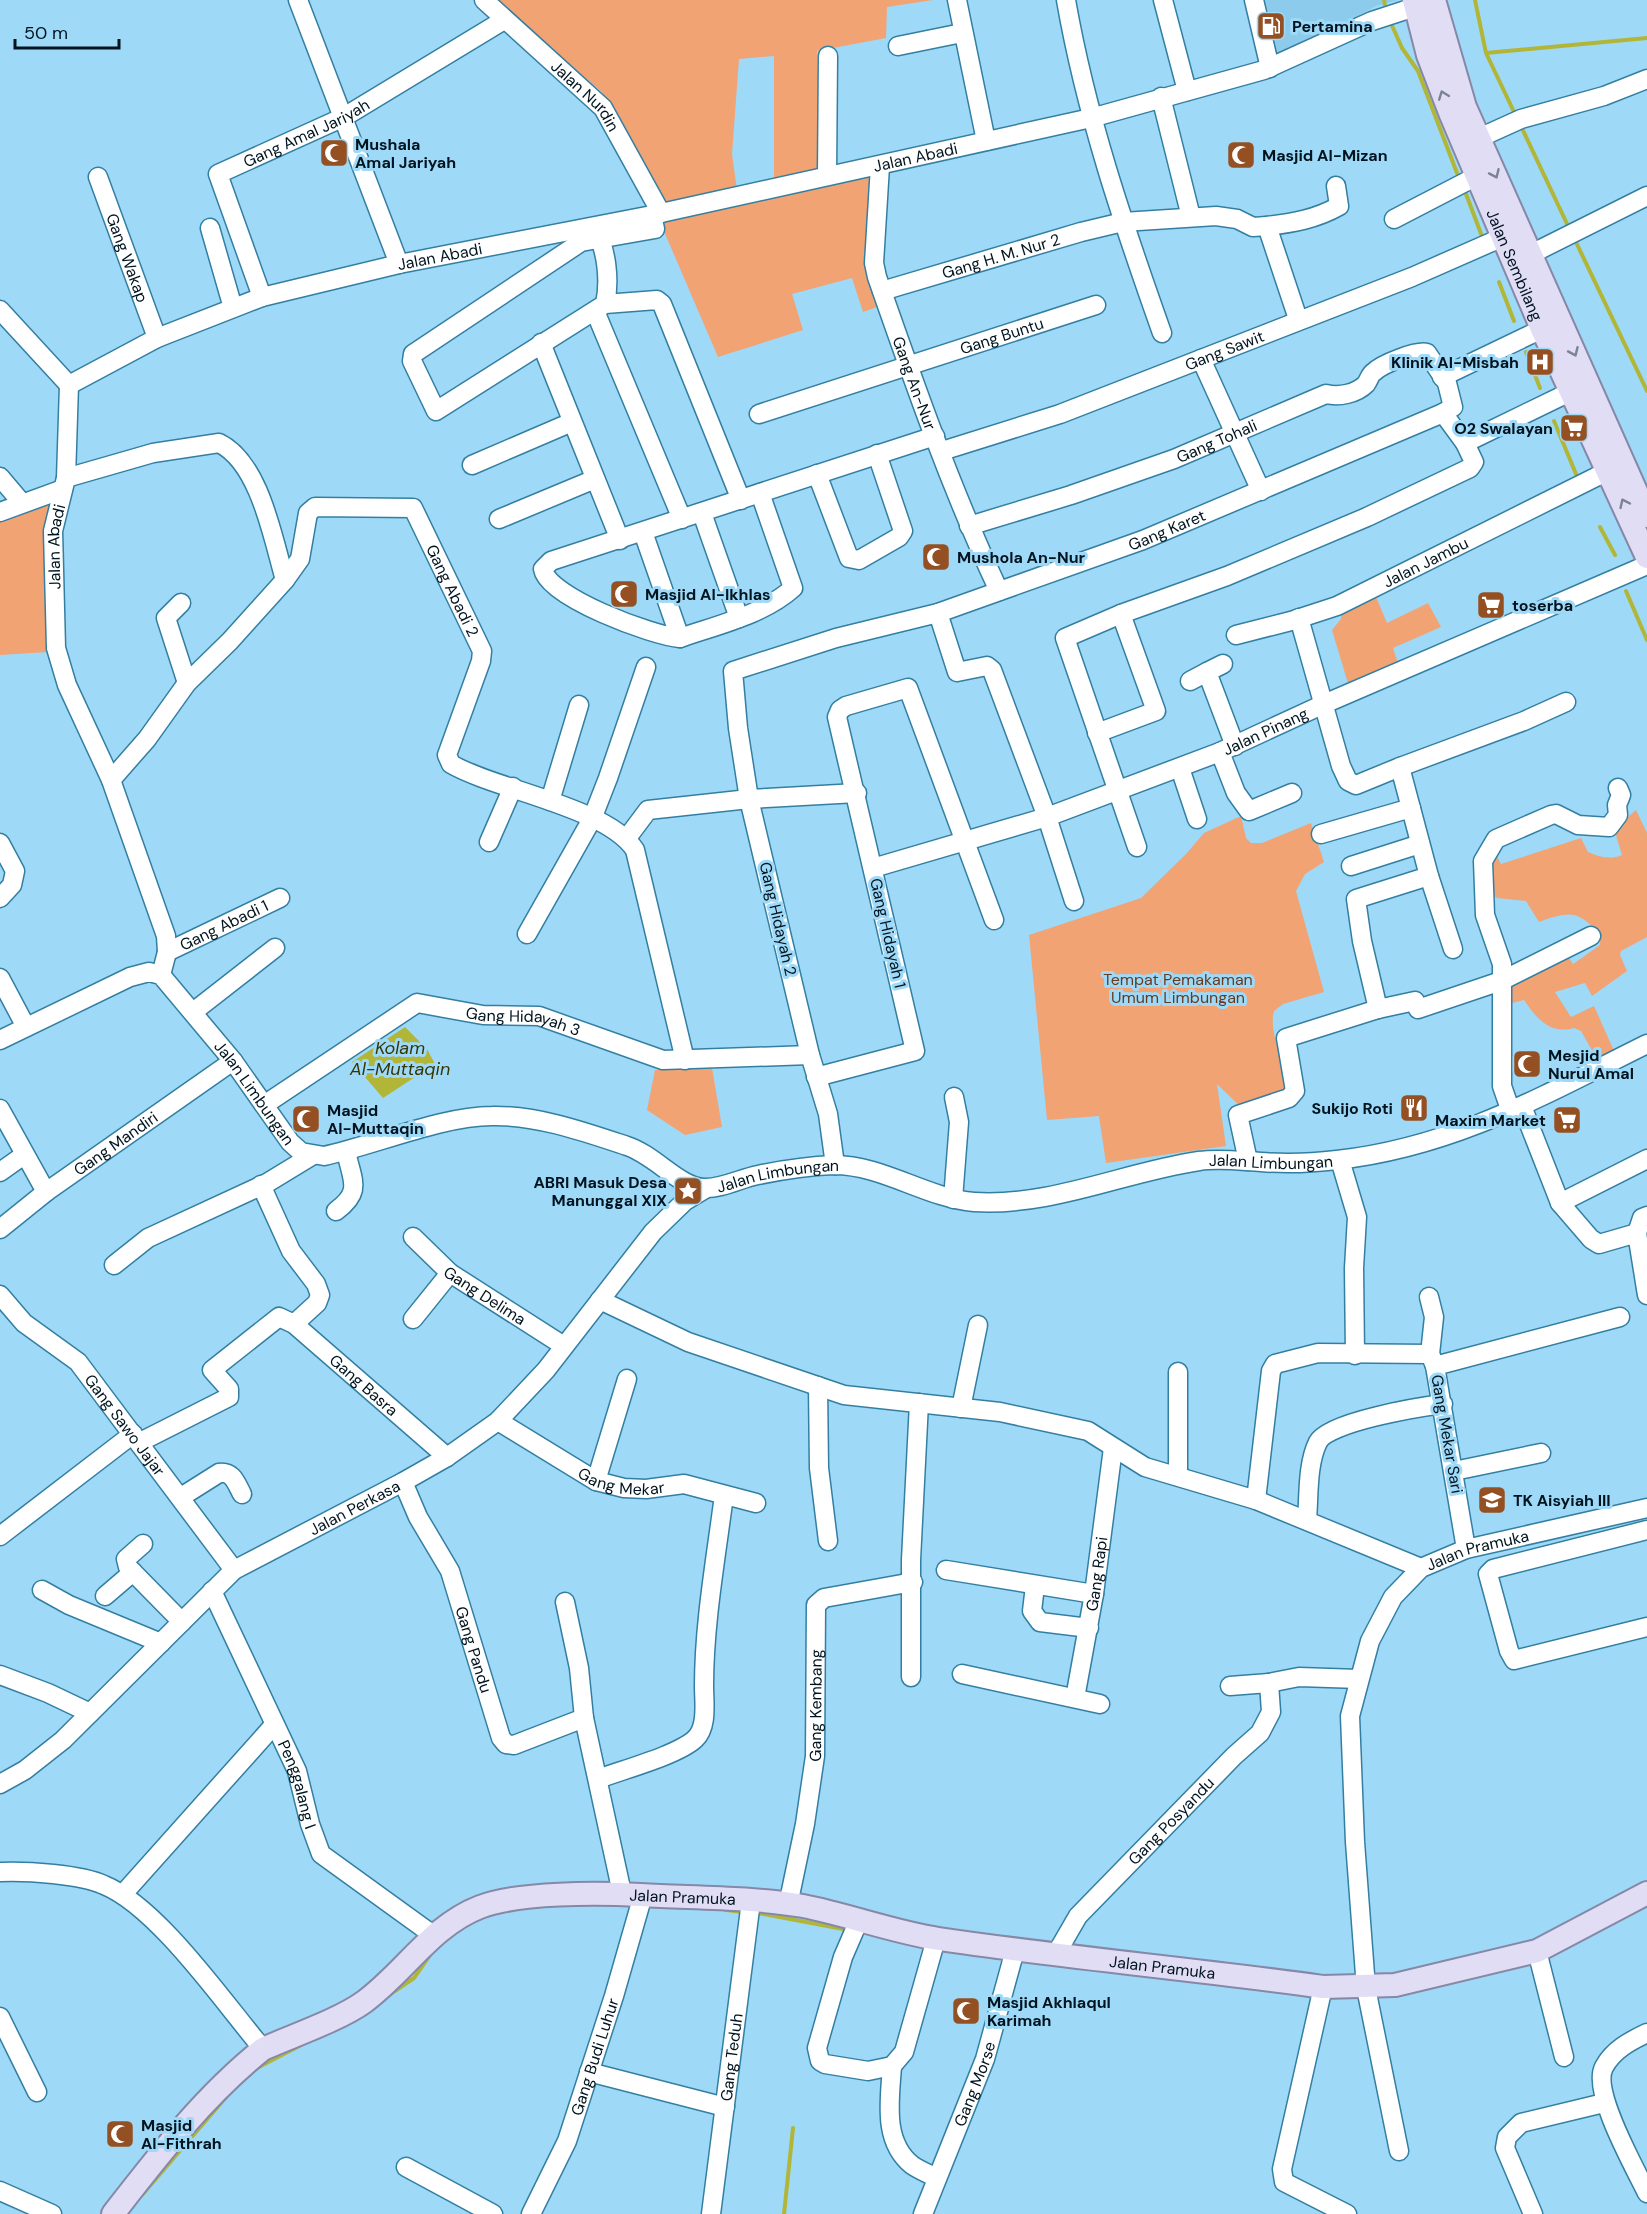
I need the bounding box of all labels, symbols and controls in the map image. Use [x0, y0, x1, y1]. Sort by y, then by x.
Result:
fuel station icon: Pertamina [1255, 10, 1287, 42]
scale bar [15, 12, 118, 50]
place label: Pertamina [1292, 16, 1373, 37]
text: 50 m [24, 21, 68, 45]
street label: Jalan Nurdin [547, 56, 624, 135]
one-way arrow [1438, 90, 1450, 101]
street label: Gang Amal Jariyah [240, 94, 373, 172]
place label: Mushala Amal Jariyah [355, 134, 456, 173]
mosque icon: Mushala Amal Jariyah [318, 137, 350, 169]
street label: Jalan Abadi [871, 137, 960, 176]
mosque icon: Masjid Al-Mizan [1225, 139, 1257, 171]
place label: Masjid Al-Mizan [1262, 145, 1388, 166]
one-way arrow [1488, 167, 1500, 178]
street label: Jalan Sembilang [1482, 206, 1548, 324]
street label: Gang Wakap [102, 210, 154, 305]
street label: Gang H. M. Nur 2 [939, 228, 1062, 283]
street label: Jalan Abadi [396, 238, 484, 275]
street label: Gang Buntu [957, 312, 1046, 359]
street label: Gang Sawit [1182, 325, 1267, 375]
street label: Gang An-Nur [888, 333, 941, 433]
hospital icon: Klinik Al-Misbah [1524, 346, 1556, 378]
one-way arrow [1567, 346, 1579, 357]
place label: Klinik Al-Misbah [1391, 352, 1519, 373]
supermarket icon: O2 Swalayan [1558, 412, 1590, 444]
street label: Gang Tohali [1173, 414, 1260, 467]
place label: O2 Swalayan [1454, 418, 1553, 439]
one-way arrow [1619, 499, 1631, 510]
street label: Jalan Abadi [42, 502, 70, 590]
street label: Gang Karet [1125, 504, 1208, 555]
street label: Jalan Jambu [1379, 532, 1472, 592]
street label: Gang Abadi 2 [422, 541, 484, 640]
mosque icon: Mushola An-Nur [920, 541, 952, 573]
place label: Mushola An-Nur [957, 547, 1086, 568]
mosque icon: Masjid Al-Ikhlas [608, 578, 640, 610]
place label: Masjid Al-Ikhlas [645, 584, 771, 605]
supermarket icon: toserba [1475, 589, 1507, 621]
place label: toserba [1512, 595, 1573, 616]
street label: Jalan Pinang [1219, 702, 1311, 760]
street label: Gang Hidayah 2 [755, 860, 801, 978]
street label: Gang Hidayah 1 [865, 876, 911, 990]
street label: Gang Abadi 1 [176, 895, 272, 955]
park label: Tempat Pemakaman Umum Limbungan [1103, 969, 1253, 1008]
street label: Gang Hidayah 3 [464, 1002, 583, 1040]
street label: Jalan Limbungan [210, 1036, 299, 1149]
water label: Kolam Al-Muttaqin [349, 1036, 450, 1081]
place label: Mesjid Nurul Amal [1548, 1045, 1634, 1084]
mosque icon: Mesjid Nurul Amal [1511, 1048, 1543, 1080]
restaurant icon: Sukijo Roti [1398, 1092, 1430, 1124]
place label: Sukijo Roti [1312, 1098, 1393, 1119]
place label: Masjid Al-Muttaqin [327, 1100, 424, 1139]
mosque icon: Masjid Al-Muttaqin [290, 1103, 322, 1135]
supermarket icon: Maxim Market [1551, 1104, 1583, 1136]
street label: Gang Mandiri [69, 1106, 162, 1180]
place label: Maxim Market [1435, 1110, 1546, 1131]
street label: Jalan Limbungan [1208, 1149, 1334, 1174]
street label: Jalan Limbungan [715, 1154, 839, 1197]
place label: ABRI Masuk Desa Manunggal XIX [533, 1172, 667, 1211]
place icon: ABRI Masuk Desa Manunggal XIX [672, 1175, 704, 1207]
street label: Gang Delima [440, 1261, 530, 1329]
street label: Gang Basra [325, 1349, 403, 1420]
street label: Gang Sawo Jajar [80, 1370, 170, 1480]
street label: Gang Mekar Sari [1426, 1373, 1468, 1495]
street label: Gang Mekar [574, 1462, 666, 1500]
street label: Jalan Perkasa [305, 1475, 404, 1540]
school or university icon: TK Aisyiah III [1476, 1484, 1508, 1516]
place label: TK Aisyiah III [1513, 1490, 1611, 1511]
street label: Jalan Pramuka [1423, 1525, 1531, 1575]
street label: Gang Rapi [1081, 1535, 1112, 1613]
street label: Gang Pandu [451, 1604, 497, 1695]
street label: Gang Kembang [804, 1649, 826, 1762]
street label: Penggalang I [273, 1737, 321, 1832]
street label: Gang Posyandu [1123, 1772, 1219, 1869]
street label: Jalan Pramuka [629, 1884, 736, 1909]
street label: Jalan Pramuka [1108, 1950, 1217, 1984]
place label: Masjid Akhlaqul Karimah [987, 1992, 1111, 2031]
street label: Gang Budi Luhur [566, 1995, 623, 2118]
mosque icon: Masjid Akhlaqul Karimah [950, 1995, 982, 2027]
street label: Gang Teduh [715, 2012, 747, 2102]
street label: Gang Morse [949, 2039, 1000, 2129]
place label: Masjid Al-Fithrah [141, 2115, 222, 2154]
mosque icon: Masjid Al-Fithrah [104, 2118, 136, 2150]

